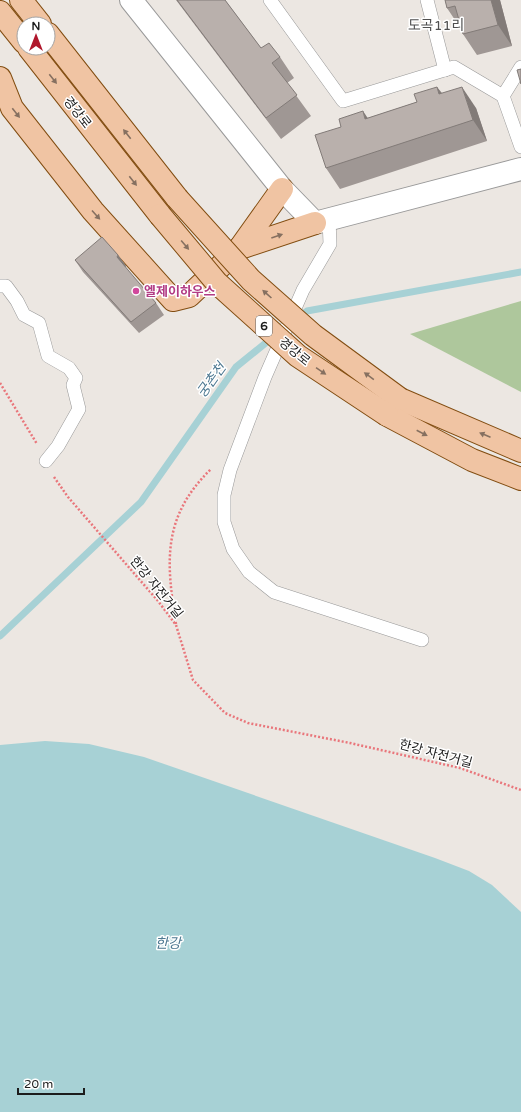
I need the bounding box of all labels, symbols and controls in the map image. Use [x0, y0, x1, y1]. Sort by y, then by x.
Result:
north arrow [16, 16, 56, 56]
district label: 도곡11리 [408, 17, 464, 34]
text: N [32, 20, 40, 33]
one-way arrow [48, 73, 57, 84]
street label: 경강로 [60, 94, 95, 132]
one-way arrow [12, 108, 20, 118]
one-way arrow [123, 128, 131, 139]
one-way arrow [129, 175, 137, 186]
one-way arrow [91, 211, 100, 220]
one-way arrow [272, 232, 284, 238]
one-way arrow [180, 240, 189, 250]
place label: 엘제이하우스 [144, 284, 216, 300]
marker: 엘제이하우스 [131, 286, 141, 296]
one-way arrow [262, 290, 273, 299]
road number: 6 [256, 316, 272, 336]
street label: 경강로 [275, 334, 313, 369]
water label: 궁촌천 [193, 359, 230, 401]
one-way arrow [315, 367, 326, 375]
one-way arrow [364, 372, 374, 380]
one-way arrow [416, 430, 428, 437]
one-way arrow [480, 432, 491, 438]
street label: 한강 자전거길 [126, 553, 186, 622]
street label: 한강 자전거길 [397, 737, 474, 771]
water label: 한강 [155, 935, 183, 952]
scale bar [18, 1070, 84, 1096]
text: 20 m [24, 1077, 53, 1091]

